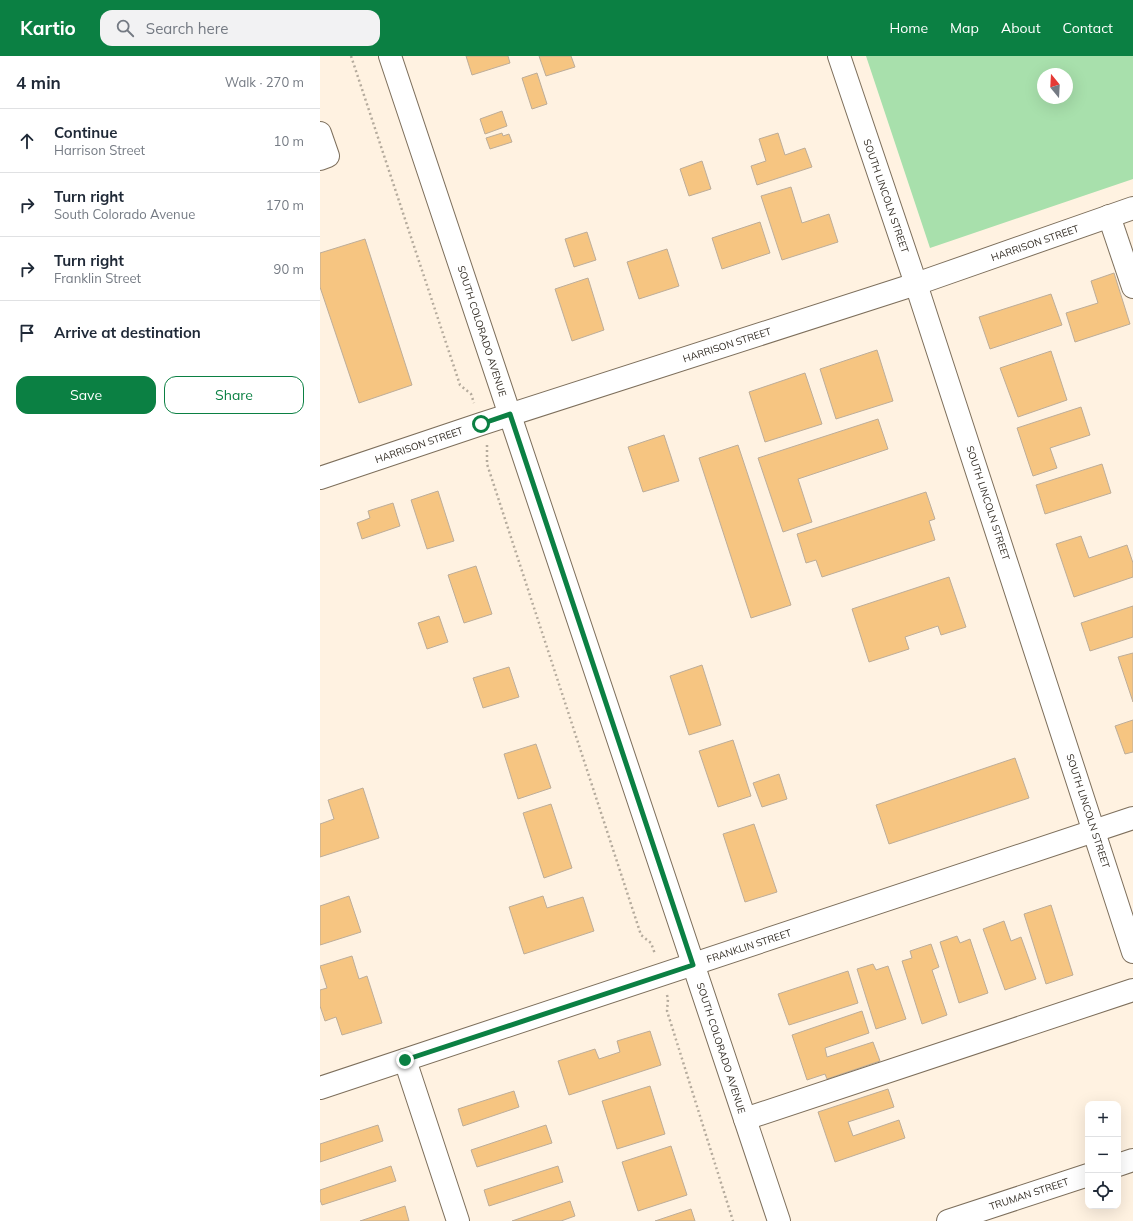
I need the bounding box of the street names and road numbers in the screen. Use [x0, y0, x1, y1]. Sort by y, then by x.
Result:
street label: SOUTH LINCOLN STREET [860, 137, 912, 255]
street label: HARRISON STREET [989, 222, 1081, 264]
street label: SOUTH COLORADO AVENUE [455, 264, 509, 398]
street label: HARRISON STREET [681, 325, 773, 365]
street label: HARRISON STREET [373, 424, 465, 466]
street label: SOUTH LINCOLN STREET [963, 444, 1013, 562]
street label: SOUTH LINCOLN STREET [1063, 752, 1113, 870]
street label: FRANKLIN STREET [705, 926, 793, 966]
street label: SOUTH COLORADO AVENUE [694, 981, 748, 1115]
street label: TRUMAN STREET [988, 1175, 1070, 1213]

